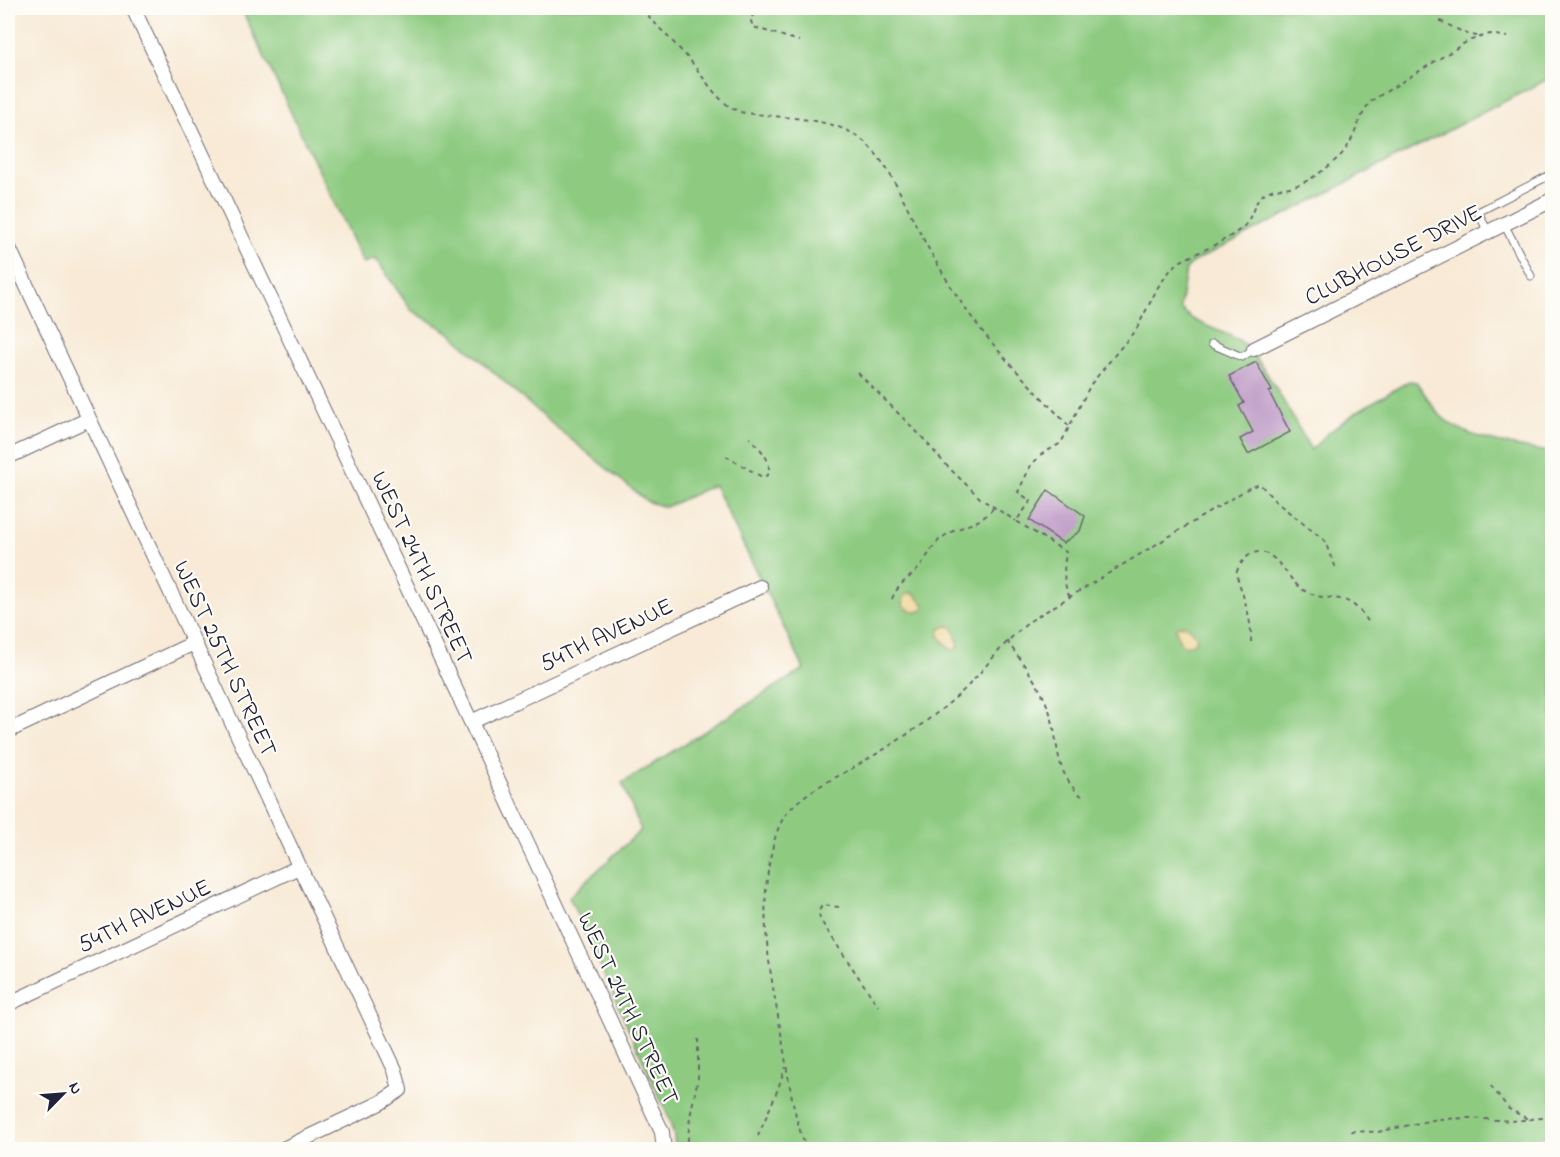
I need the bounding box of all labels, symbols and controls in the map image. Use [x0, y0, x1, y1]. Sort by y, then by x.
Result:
street label: CLUBHOUSE DRIVE [1299, 196, 1489, 316]
street label: WEST 24TH STREET [361, 466, 481, 670]
street label: WEST 25TH STREET [163, 555, 285, 763]
street label: 54TH AVENUE [534, 590, 680, 683]
street label: 54TH AVENUE [72, 871, 218, 964]
street label: WEST 24TH STREET [567, 907, 687, 1111]
north arrow [33, 1064, 93, 1124]
text: N [62, 1079, 88, 1099]

